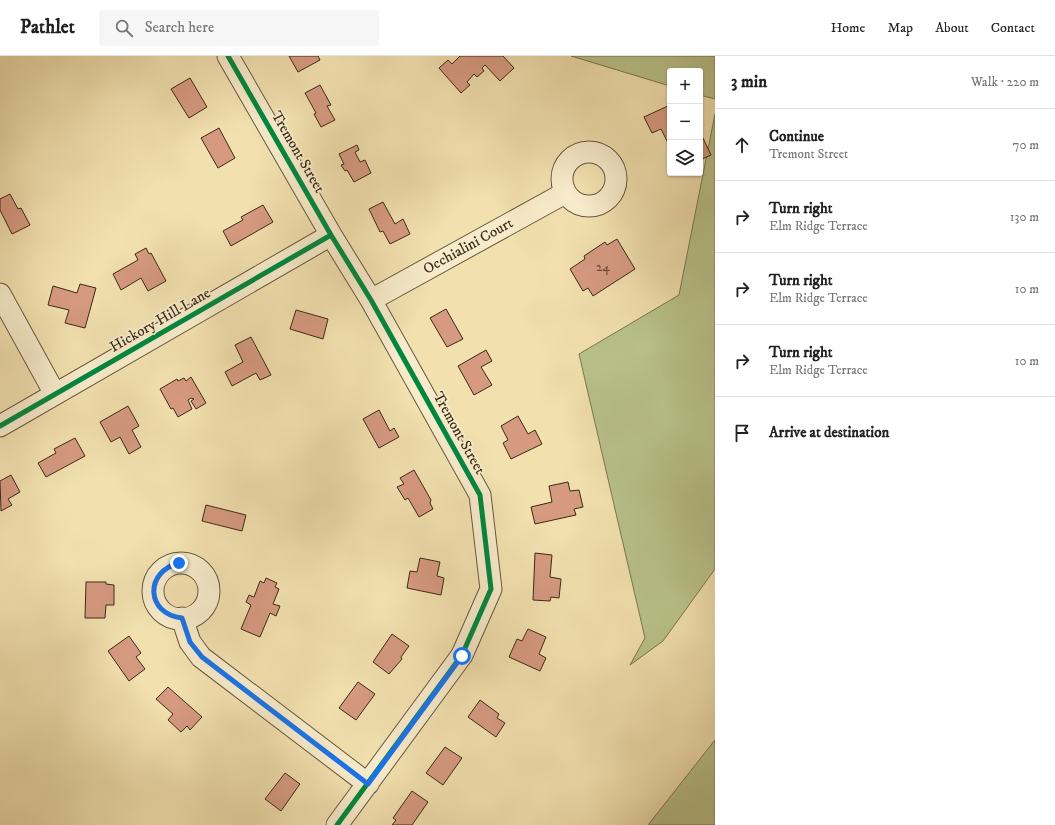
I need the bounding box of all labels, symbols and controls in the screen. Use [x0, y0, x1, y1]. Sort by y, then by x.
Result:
search box [99, 10, 379, 46]
text: Pathlet [20, 16, 75, 39]
icon: search [113, 17, 135, 39]
text: Search here [145, 18, 214, 37]
text: Home [831, 19, 865, 37]
text: Map [887, 19, 913, 37]
text: About [935, 19, 969, 37]
text: Contact [991, 19, 1035, 37]
map controls [667, 68, 703, 176]
button: + [667, 68, 703, 104]
text: 3 min [731, 71, 767, 93]
text: Walk · 220 m [971, 74, 1039, 90]
button: − [667, 104, 703, 140]
street label: Tremont Street [267, 108, 329, 196]
text: Continue [769, 127, 824, 146]
icon: ahead [731, 134, 753, 156]
text: 70 m [1013, 137, 1039, 153]
button: layers [667, 140, 703, 176]
text: Tremont Street [769, 146, 848, 162]
text: Turn right [769, 199, 832, 218]
icon: right [731, 206, 753, 228]
text: 130 m [1010, 209, 1039, 225]
street label: Occhialini Court [420, 213, 516, 279]
text: Elm Ridge Terrace [769, 218, 868, 234]
house number: 24 [596, 259, 610, 275]
text: Turn right [769, 271, 832, 290]
icon: right [731, 278, 753, 300]
text: 10 m [1015, 281, 1039, 297]
street label: Hickory Hill Lane [106, 283, 214, 357]
text: Elm Ridge Terrace [769, 290, 868, 306]
text: Turn right [769, 343, 832, 362]
icon: right [731, 350, 753, 372]
text: 10 m [1015, 353, 1039, 369]
text: Elm Ridge Terrace [769, 362, 868, 378]
street label: Tremont Street [429, 388, 490, 478]
icon: arrive [731, 422, 753, 444]
text: Arrive at destination [769, 423, 889, 442]
route end [170, 554, 188, 572]
route start [453, 647, 471, 665]

